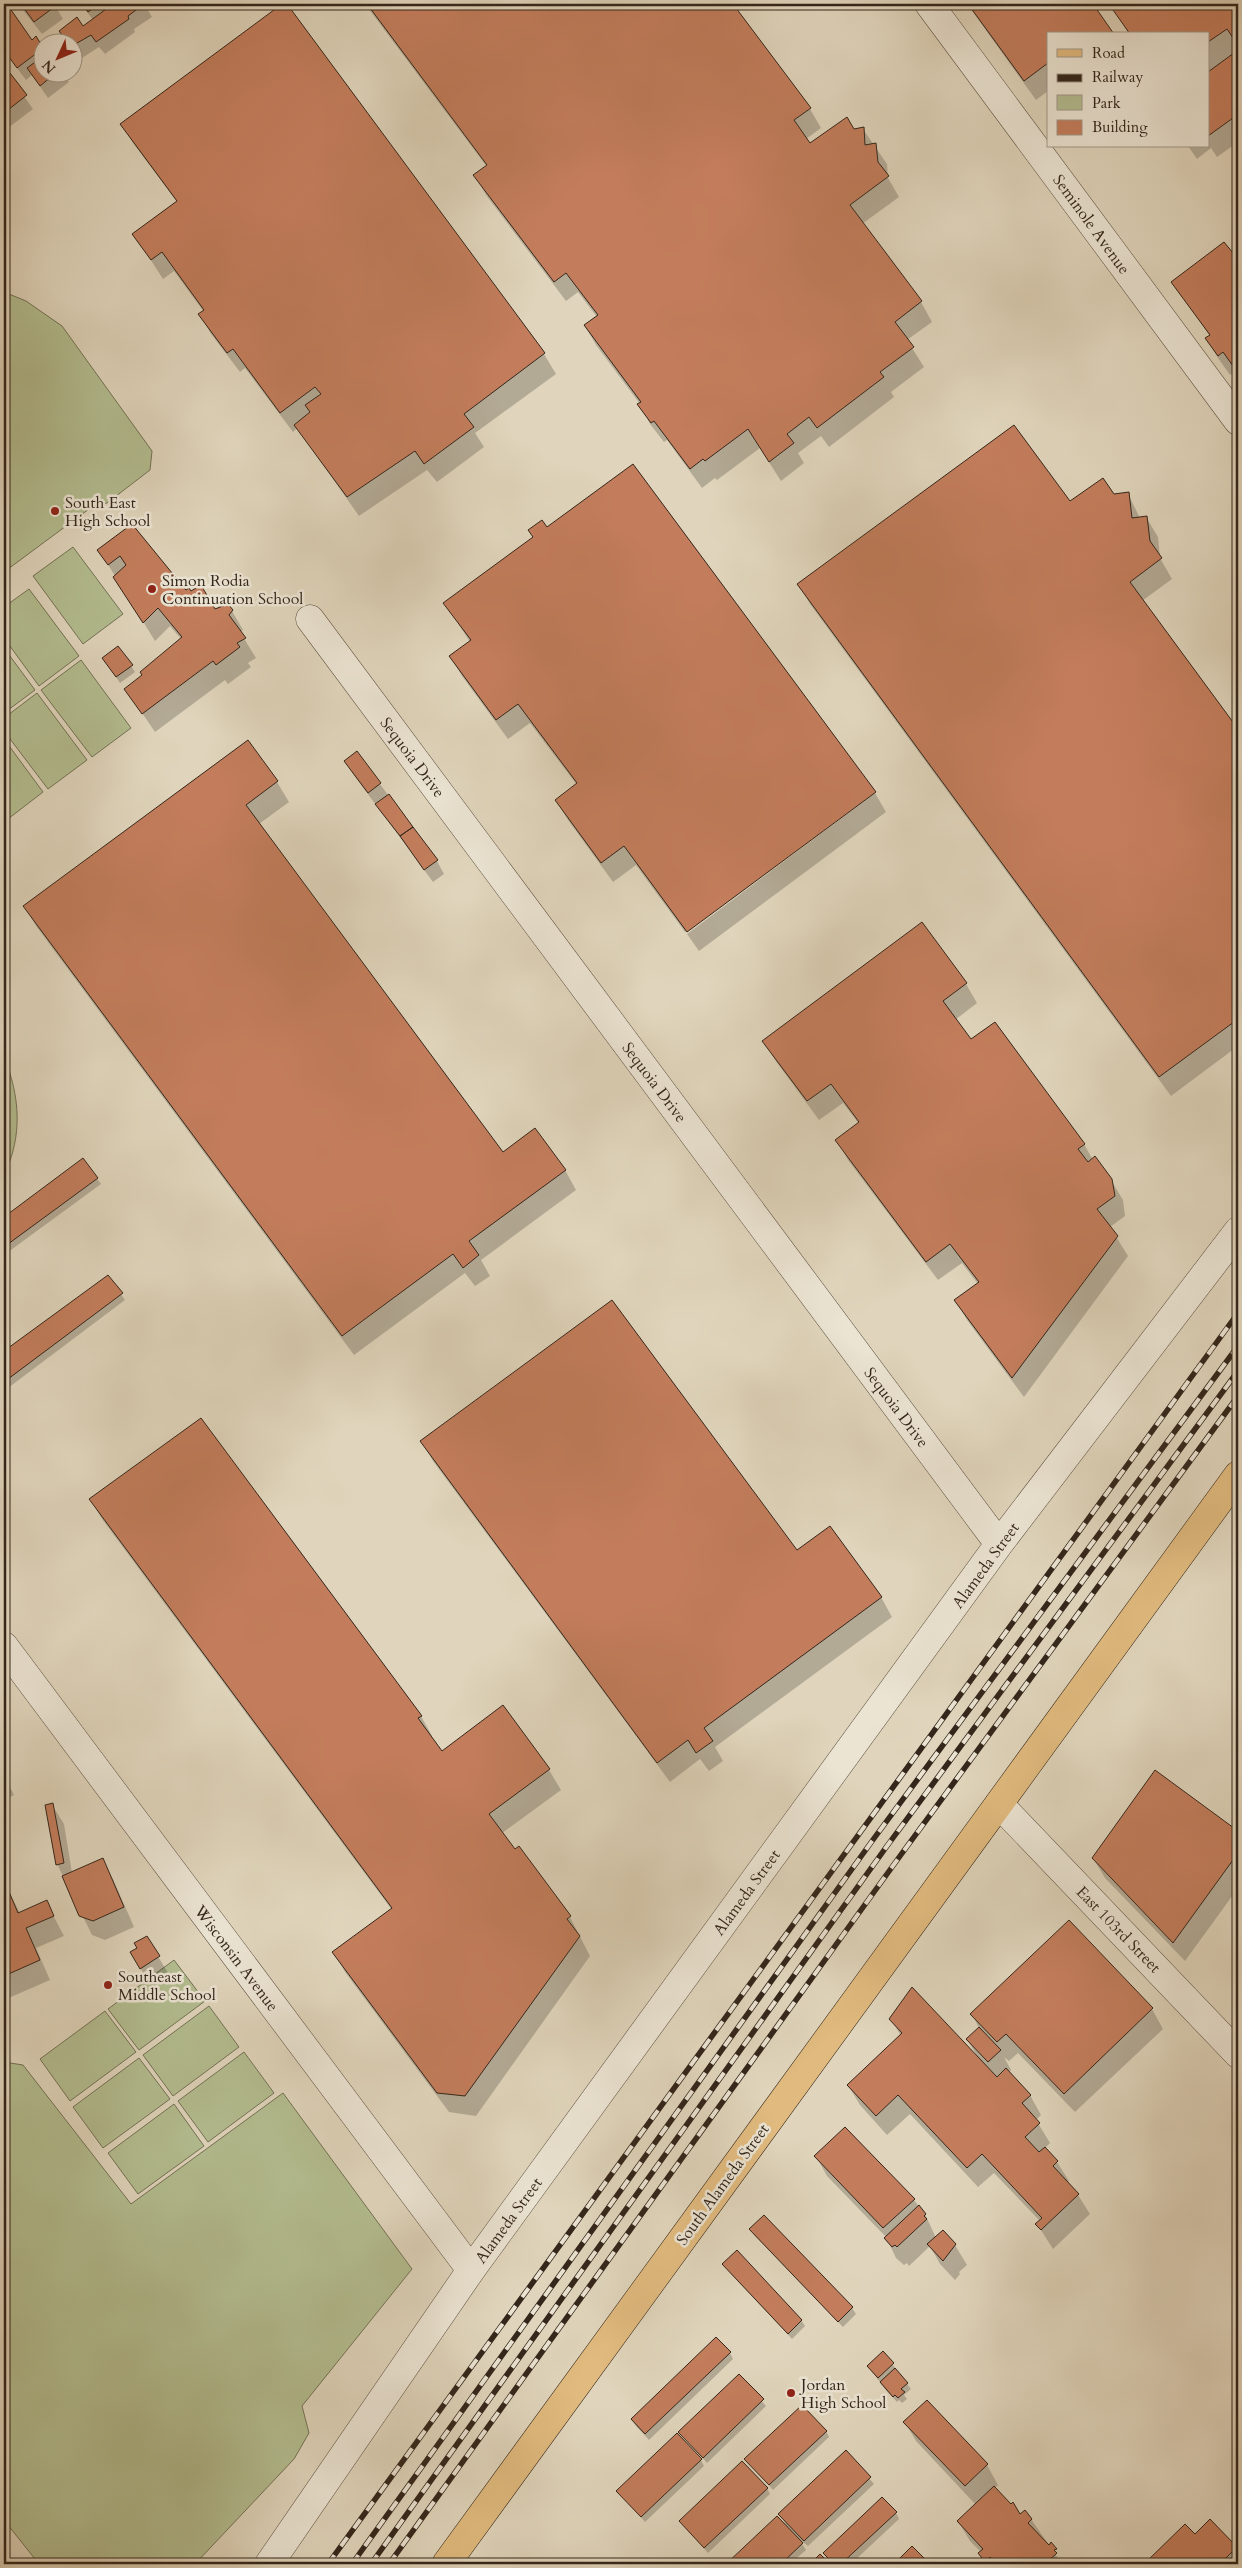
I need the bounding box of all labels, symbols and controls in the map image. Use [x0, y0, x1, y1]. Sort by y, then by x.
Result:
north arrow [32, 32, 82, 82]
legend [1047, 32, 1210, 148]
text: Road [1092, 43, 1125, 63]
text: N [38, 56, 60, 78]
text: Railway [1092, 67, 1143, 87]
text: Park [1092, 93, 1121, 113]
text: Building [1092, 117, 1148, 137]
street label: Seminole Avenue [1047, 170, 1135, 279]
place label: South East High School [65, 492, 150, 532]
marker: South East High School [49, 505, 61, 517]
place label: Simon Rodia Continuation School [162, 570, 303, 610]
marker: Simon Rodia Continuation School [146, 583, 158, 595]
street label: Sequoia Drive [375, 713, 450, 802]
street label: Sequoia Drive [617, 1038, 692, 1127]
street label: Sequoia Drive [859, 1363, 934, 1452]
street label: Alameda Street [947, 1518, 1025, 1613]
street label: Alameda Street [708, 1845, 786, 1940]
street label: East 103rd Street [1071, 1881, 1166, 1978]
street label: Wisconsin Avenue [188, 1900, 283, 2016]
place label: Southeast Middle School [118, 1966, 216, 2006]
marker: Southeast Middle School [102, 1979, 114, 1991]
street label: South Alameda Street [671, 2119, 774, 2250]
street label: Alameda Street [470, 2173, 548, 2268]
place label: Jordan High School [799, 2374, 886, 2414]
marker: Jordan High School [785, 2387, 797, 2399]

